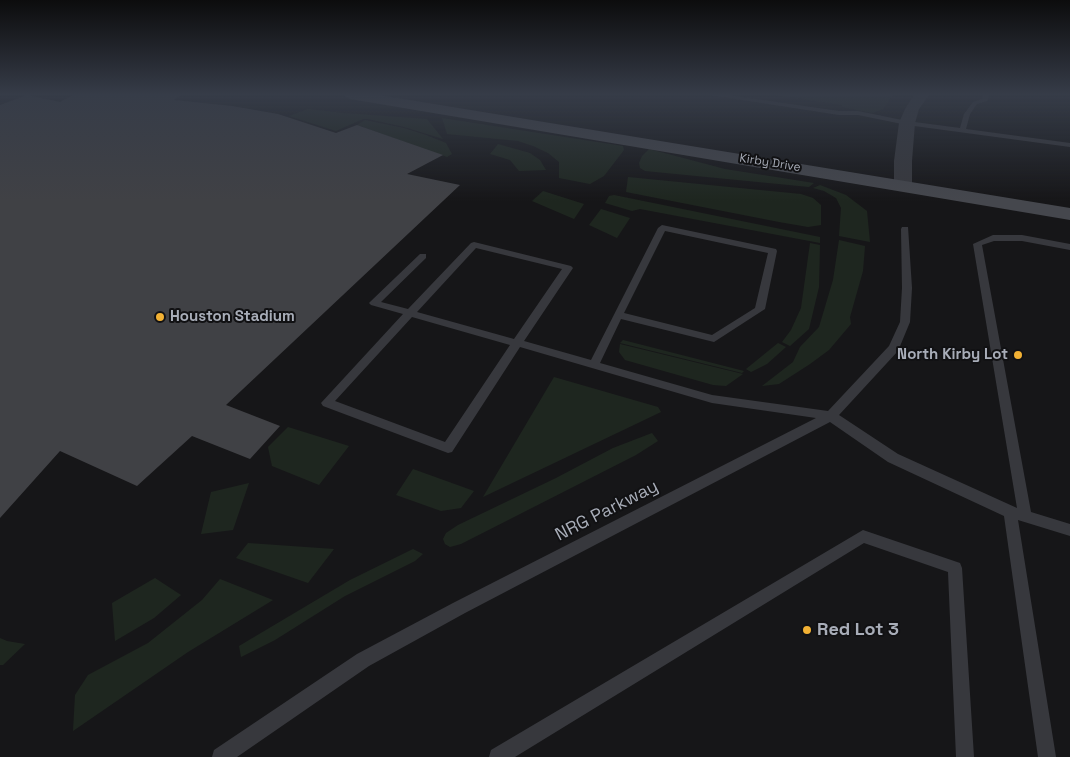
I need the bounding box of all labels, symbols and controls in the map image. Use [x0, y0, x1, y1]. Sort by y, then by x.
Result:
street label: Kirby Drive [738, 151, 802, 175]
place label: Houston Stadium [170, 308, 295, 326]
marker: Houston Stadium [154, 311, 166, 323]
place label: North Kirby Lot [897, 346, 1008, 364]
marker: North Kirby Lot [1012, 349, 1024, 361]
street label: NRG Parkway [552, 476, 662, 546]
place label: Red Lot 3 [817, 619, 899, 641]
marker: Red Lot 3 [801, 624, 813, 636]

